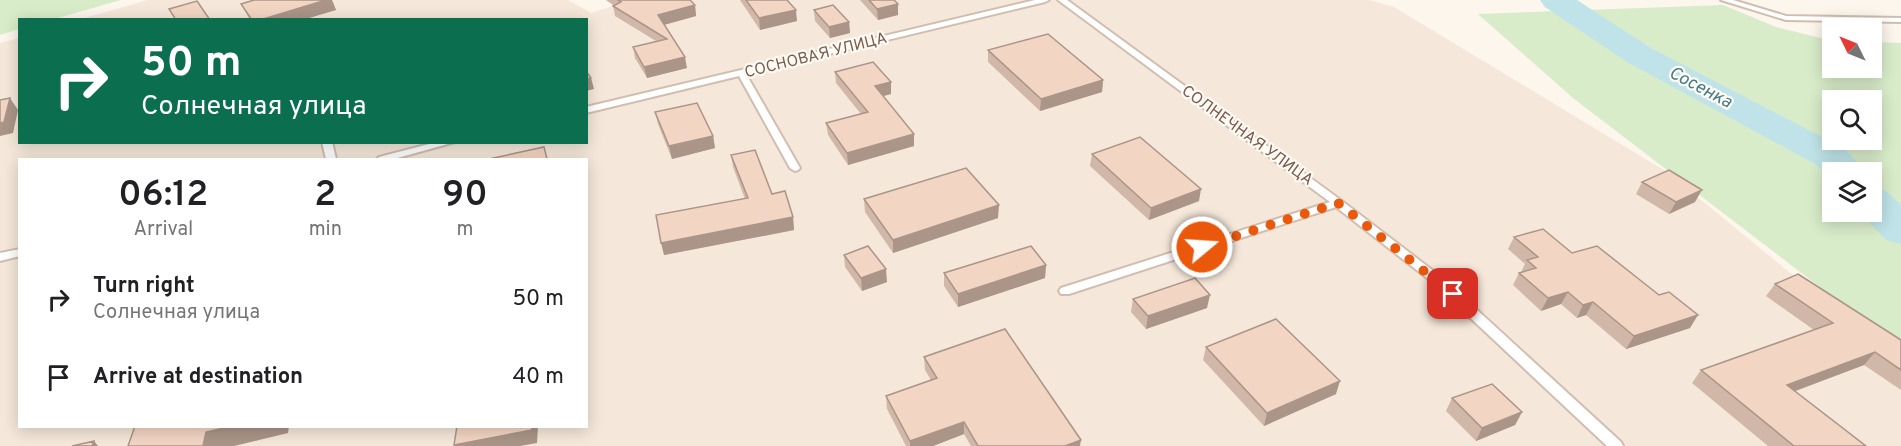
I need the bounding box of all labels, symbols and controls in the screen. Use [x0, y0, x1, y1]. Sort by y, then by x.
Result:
north arrow [1822, 18, 1882, 78]
map controls [1822, 18, 1882, 222]
street label: СОСНОВАЯ УЛИЦА [743, 29, 889, 83]
text: 50 m [141, 38, 242, 91]
icon: right [42, 42, 120, 120]
water label: Сосенка [1664, 62, 1736, 115]
street label: СОЛНЕЧНАЯ УЛИЦА [1177, 82, 1317, 191]
text: Солнечная улица [141, 90, 366, 124]
button: search [1822, 90, 1882, 150]
button: layers [1822, 162, 1882, 222]
text: 06:12 [118, 173, 208, 219]
text: 2 [314, 173, 336, 219]
text: 90 [442, 173, 488, 219]
position arrow [1170, 215, 1234, 279]
text: Arrival [134, 217, 193, 243]
text: min [309, 217, 342, 243]
text: m [456, 217, 473, 243]
pin [1427, 268, 1478, 319]
text: Turn right [93, 273, 195, 300]
icon: arrive [1436, 277, 1469, 310]
icon: right [42, 283, 75, 316]
text: 50 m [512, 286, 564, 313]
text: Солнечная улица [93, 300, 260, 326]
icon: arrive [42, 361, 75, 394]
text: Arrive at destination [93, 364, 303, 391]
text: 40 m [512, 364, 564, 391]

